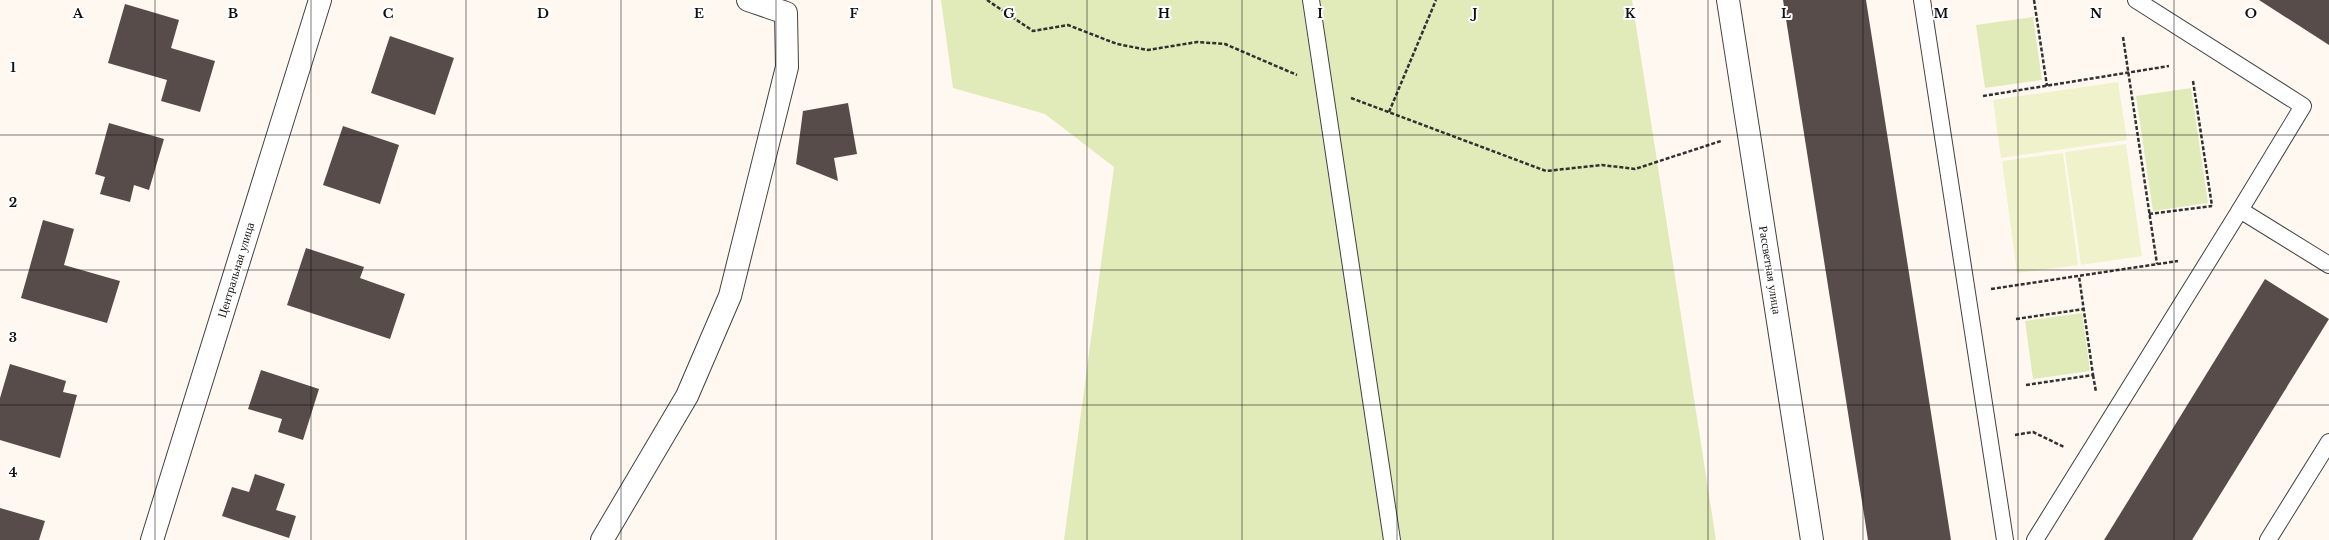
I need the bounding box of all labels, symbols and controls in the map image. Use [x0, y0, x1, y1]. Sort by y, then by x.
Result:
text: A [72, 5, 84, 22]
text: B [228, 5, 238, 22]
text: C [383, 5, 394, 22]
text: D [537, 5, 549, 22]
text: E [694, 5, 704, 22]
text: F [850, 5, 859, 22]
text: G [1003, 5, 1015, 22]
text: H [1158, 5, 1170, 22]
text: I [1317, 5, 1323, 22]
text: J [1469, 5, 1478, 22]
text: K [1625, 5, 1636, 22]
text: L [1781, 5, 1791, 22]
text: M [1934, 5, 1949, 22]
text: N [2090, 5, 2102, 22]
text: O [2245, 5, 2257, 22]
text: 1 [10, 59, 16, 76]
text: 2 [9, 194, 17, 211]
street label: Центральная улица [214, 220, 257, 319]
street label: Рассветная улица [1756, 225, 1785, 316]
text: 3 [9, 329, 17, 346]
text: 4 [9, 464, 18, 481]

